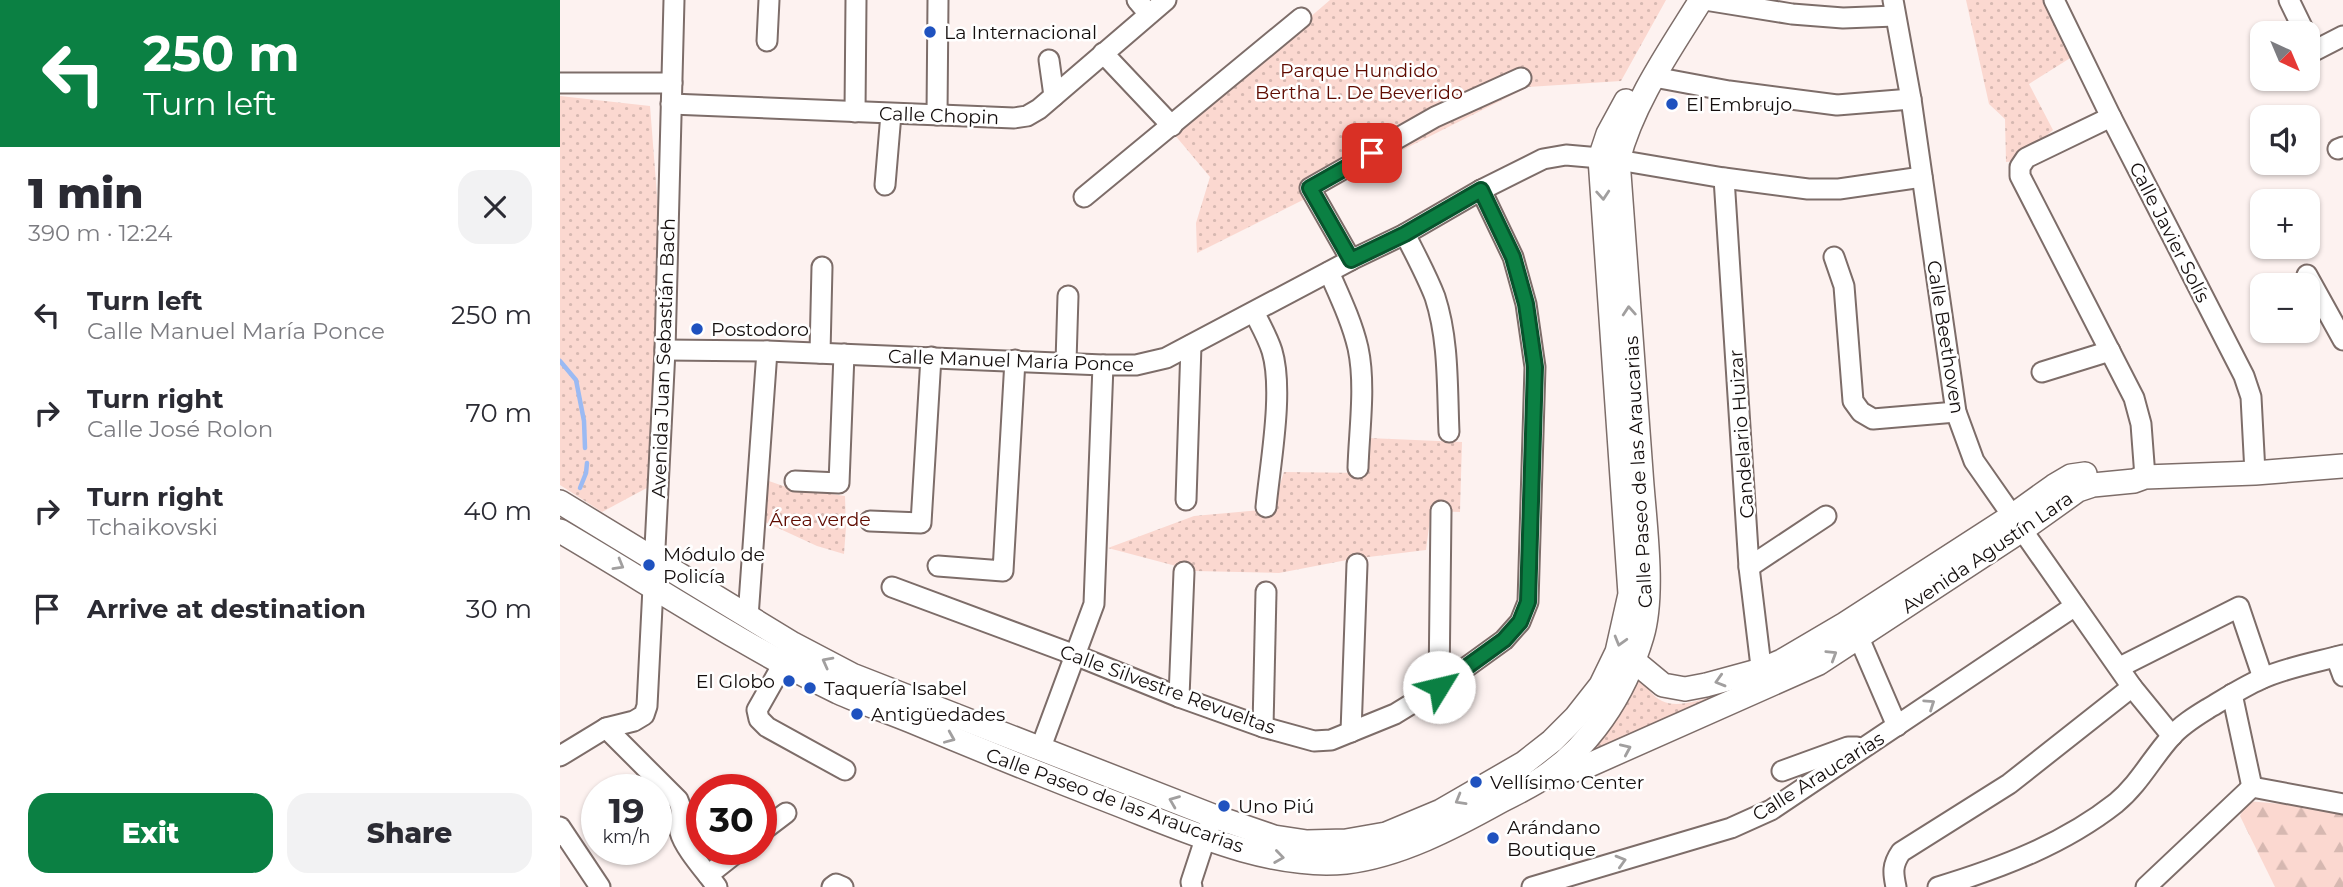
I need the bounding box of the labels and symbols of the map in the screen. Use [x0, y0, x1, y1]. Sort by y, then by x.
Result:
place label: La Internacional [944, 21, 1097, 44]
north arrow [2250, 21, 2320, 91]
marker: La Internacional [922, 24, 938, 40]
park label: Parque Hundido Bertha L. De Beverido [1255, 59, 1463, 104]
place label: El Embrujo [1686, 93, 1792, 116]
marker: El Embrujo [1664, 96, 1680, 112]
street label: Calle Chopin [878, 102, 999, 129]
pin [1342, 123, 1402, 183]
street label: Calle Javier Solís [2124, 158, 2215, 306]
one-way arrow [1595, 190, 1610, 201]
street label: Avenida Juan Sebastián Bach [647, 218, 680, 498]
street label: Calle Beethoven [1922, 259, 1969, 415]
one-way arrow [1622, 305, 1637, 316]
place label: Postodoro [711, 318, 809, 341]
marker: Postodoro [689, 321, 705, 337]
street label: Calle Paseo de las Araucarias [1620, 335, 1657, 609]
street label: Calle Manuel María Ponce [888, 345, 1134, 376]
street label: Candelario Huizar [1724, 349, 1759, 519]
street label: Avenida Agustín Lara [1897, 487, 2077, 618]
park label: Área verde [769, 508, 871, 531]
place label: Módulo de Policía [663, 543, 765, 588]
one-way arrow [611, 557, 624, 570]
marker: Módulo de Policía [641, 557, 657, 573]
one-way arrow [1614, 635, 1628, 647]
street label: Calle Silvestre Revueltas [1057, 640, 1279, 739]
position arrow [1402, 650, 1476, 724]
one-way arrow [1825, 650, 1838, 663]
one-way arrow [821, 656, 834, 670]
place label: El Globo [696, 670, 775, 693]
marker: El Globo [781, 673, 797, 689]
one-way arrow [1714, 673, 1726, 688]
place label: Taquería Isabel [824, 677, 967, 700]
marker: Taquería Isabel [802, 680, 818, 696]
one-way arrow [1922, 700, 1935, 712]
place label: Antigüedades [871, 703, 1005, 726]
marker: Antigüedades [849, 706, 865, 722]
street label: Calle Araucarias [1748, 727, 1888, 826]
one-way arrow [943, 730, 956, 744]
street label: Calle Paseo de las Araucarias [983, 743, 1247, 858]
one-way arrow [1618, 743, 1631, 757]
place label: Vellísimo Center [1490, 771, 1644, 794]
speed limit sign: 30 [686, 774, 777, 865]
marker: Vellísimo Center [1468, 774, 1484, 790]
one-way arrow [1455, 792, 1467, 805]
one-way arrow [1169, 795, 1181, 809]
place label: Uno Piú [1238, 795, 1314, 818]
marker: Uno Piú [1216, 798, 1232, 814]
place label: Arándano Boutique [1507, 816, 1600, 861]
marker: Arándano Boutique [1485, 830, 1501, 846]
one-way arrow [1273, 849, 1285, 864]
one-way arrow [1614, 854, 1626, 869]

